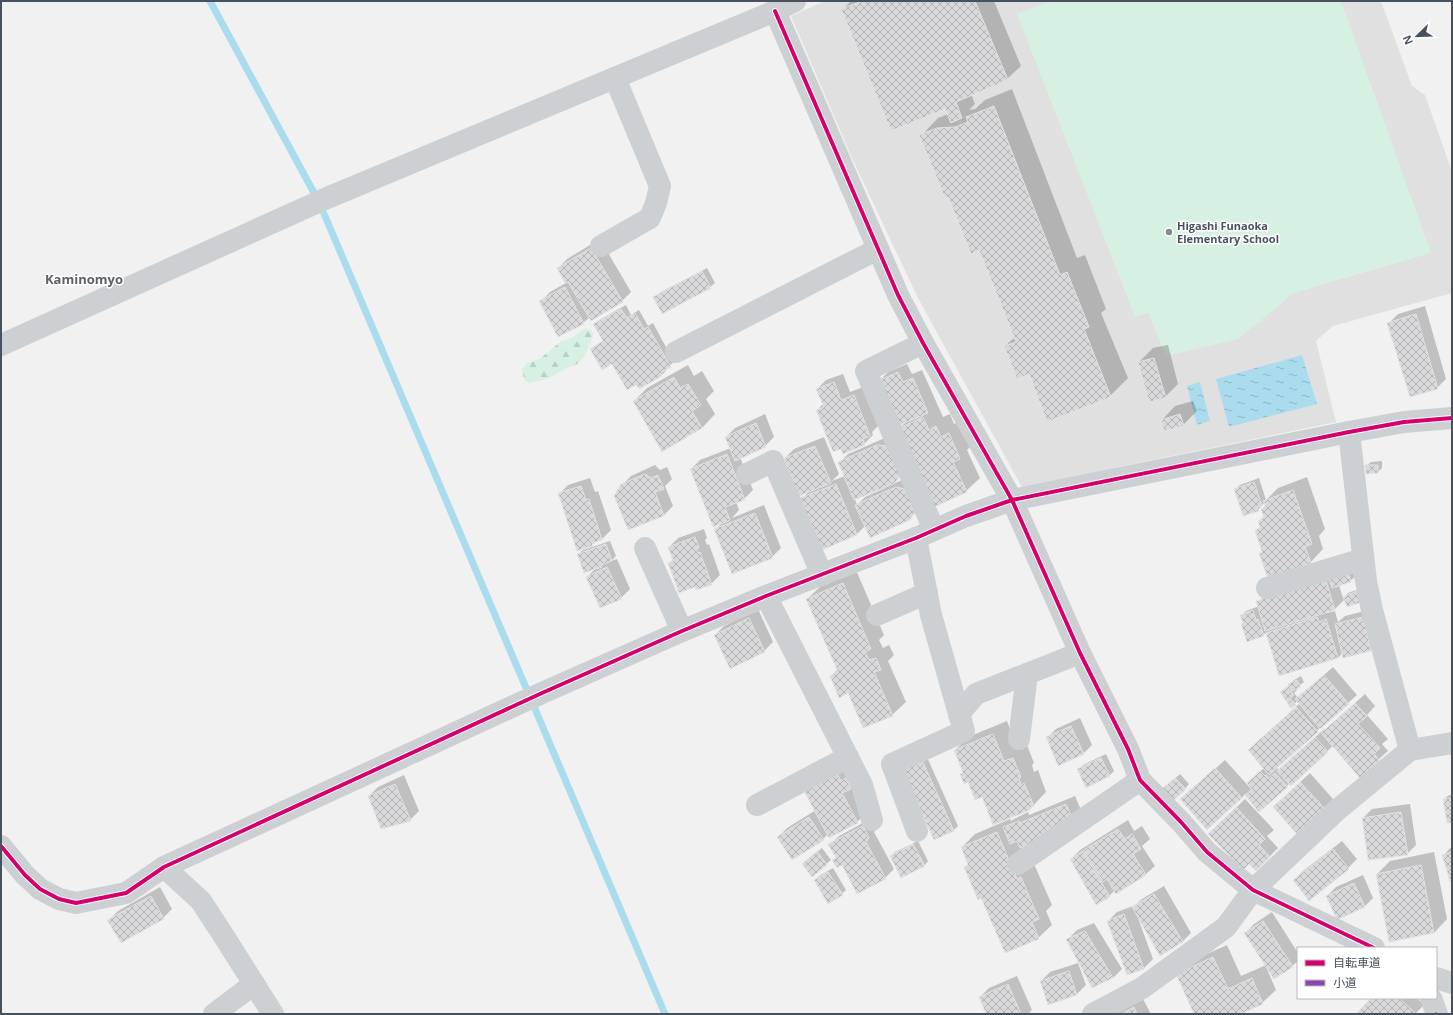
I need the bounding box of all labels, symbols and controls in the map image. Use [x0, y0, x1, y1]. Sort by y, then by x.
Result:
north arrow [1397, 16, 1437, 56]
text: N [1399, 33, 1416, 47]
place label: Higashi Funaoka Elementary School [1177, 218, 1279, 246]
marker: Higashi Funaoka Elementary School [1164, 227, 1174, 237]
district label: Kaminomyo [45, 270, 123, 288]
legend [1297, 947, 1437, 999]
text: 自転車道 [1333, 954, 1381, 971]
text: 小道 [1333, 974, 1357, 991]

